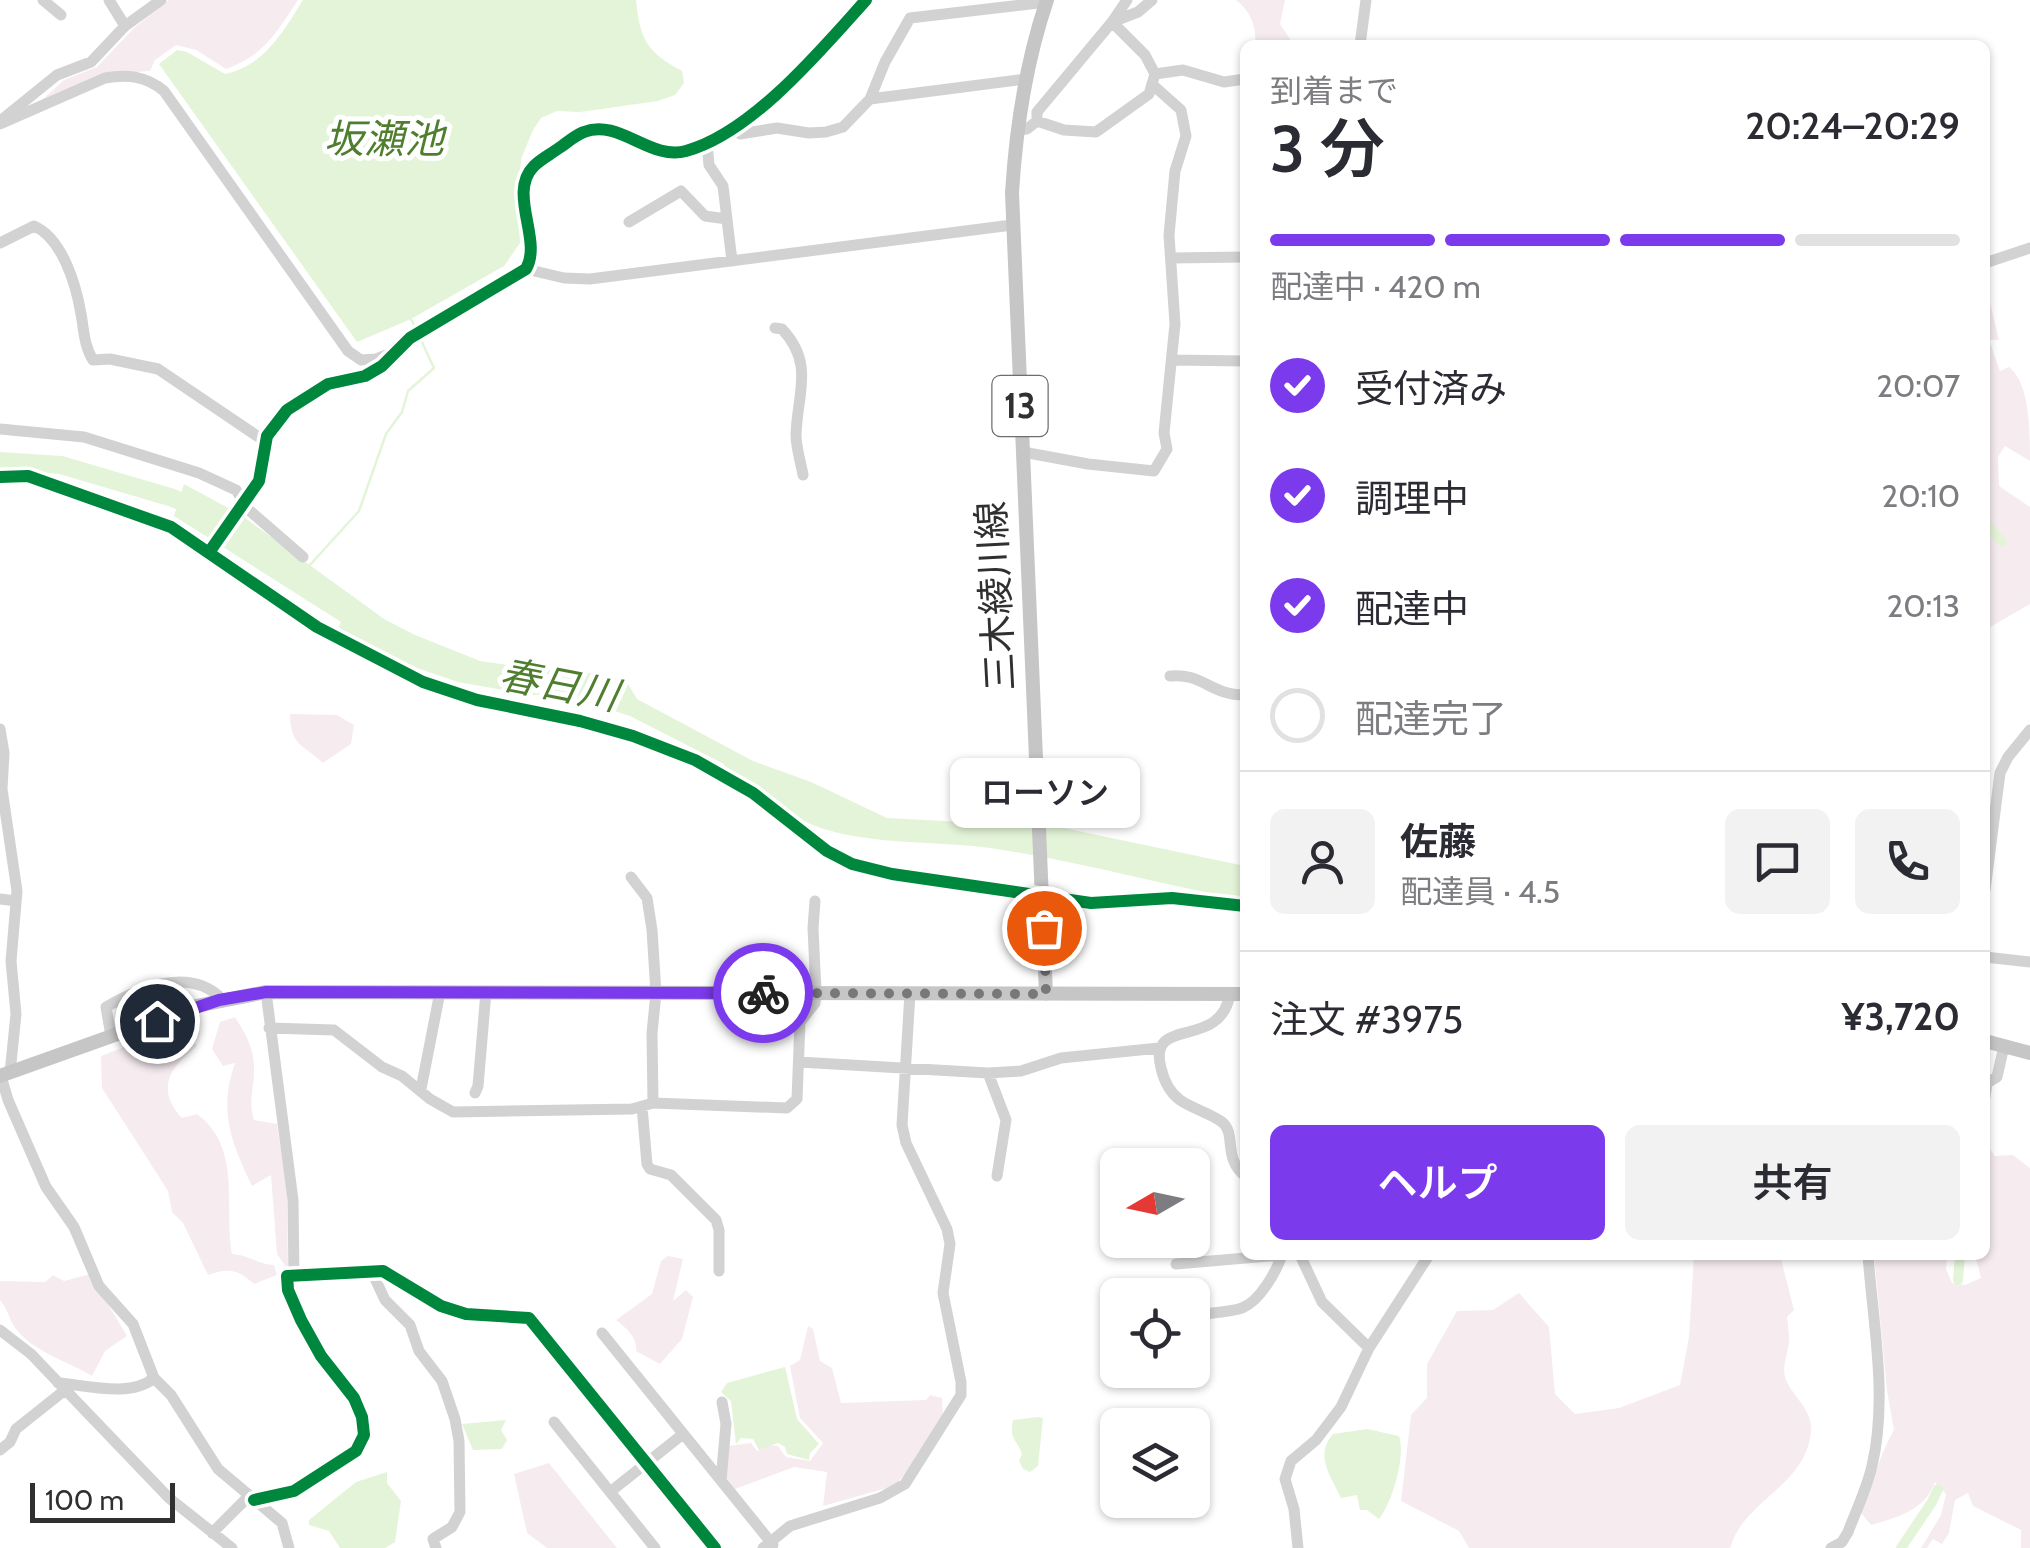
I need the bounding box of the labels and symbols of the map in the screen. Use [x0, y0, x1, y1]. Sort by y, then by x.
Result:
water label: 坂瀬池 [324, 114, 448, 163]
road number: 13 [992, 376, 1048, 436]
street label: 三木綾川線 [967, 500, 1024, 692]
water label: 春日川 [496, 649, 627, 721]
callout: ローソン [949, 758, 1139, 828]
pin [1002, 886, 1087, 971]
courier [713, 943, 813, 1043]
pin [115, 979, 200, 1064]
north arrow [1100, 1148, 1210, 1258]
scale bar [30, 1478, 175, 1522]

